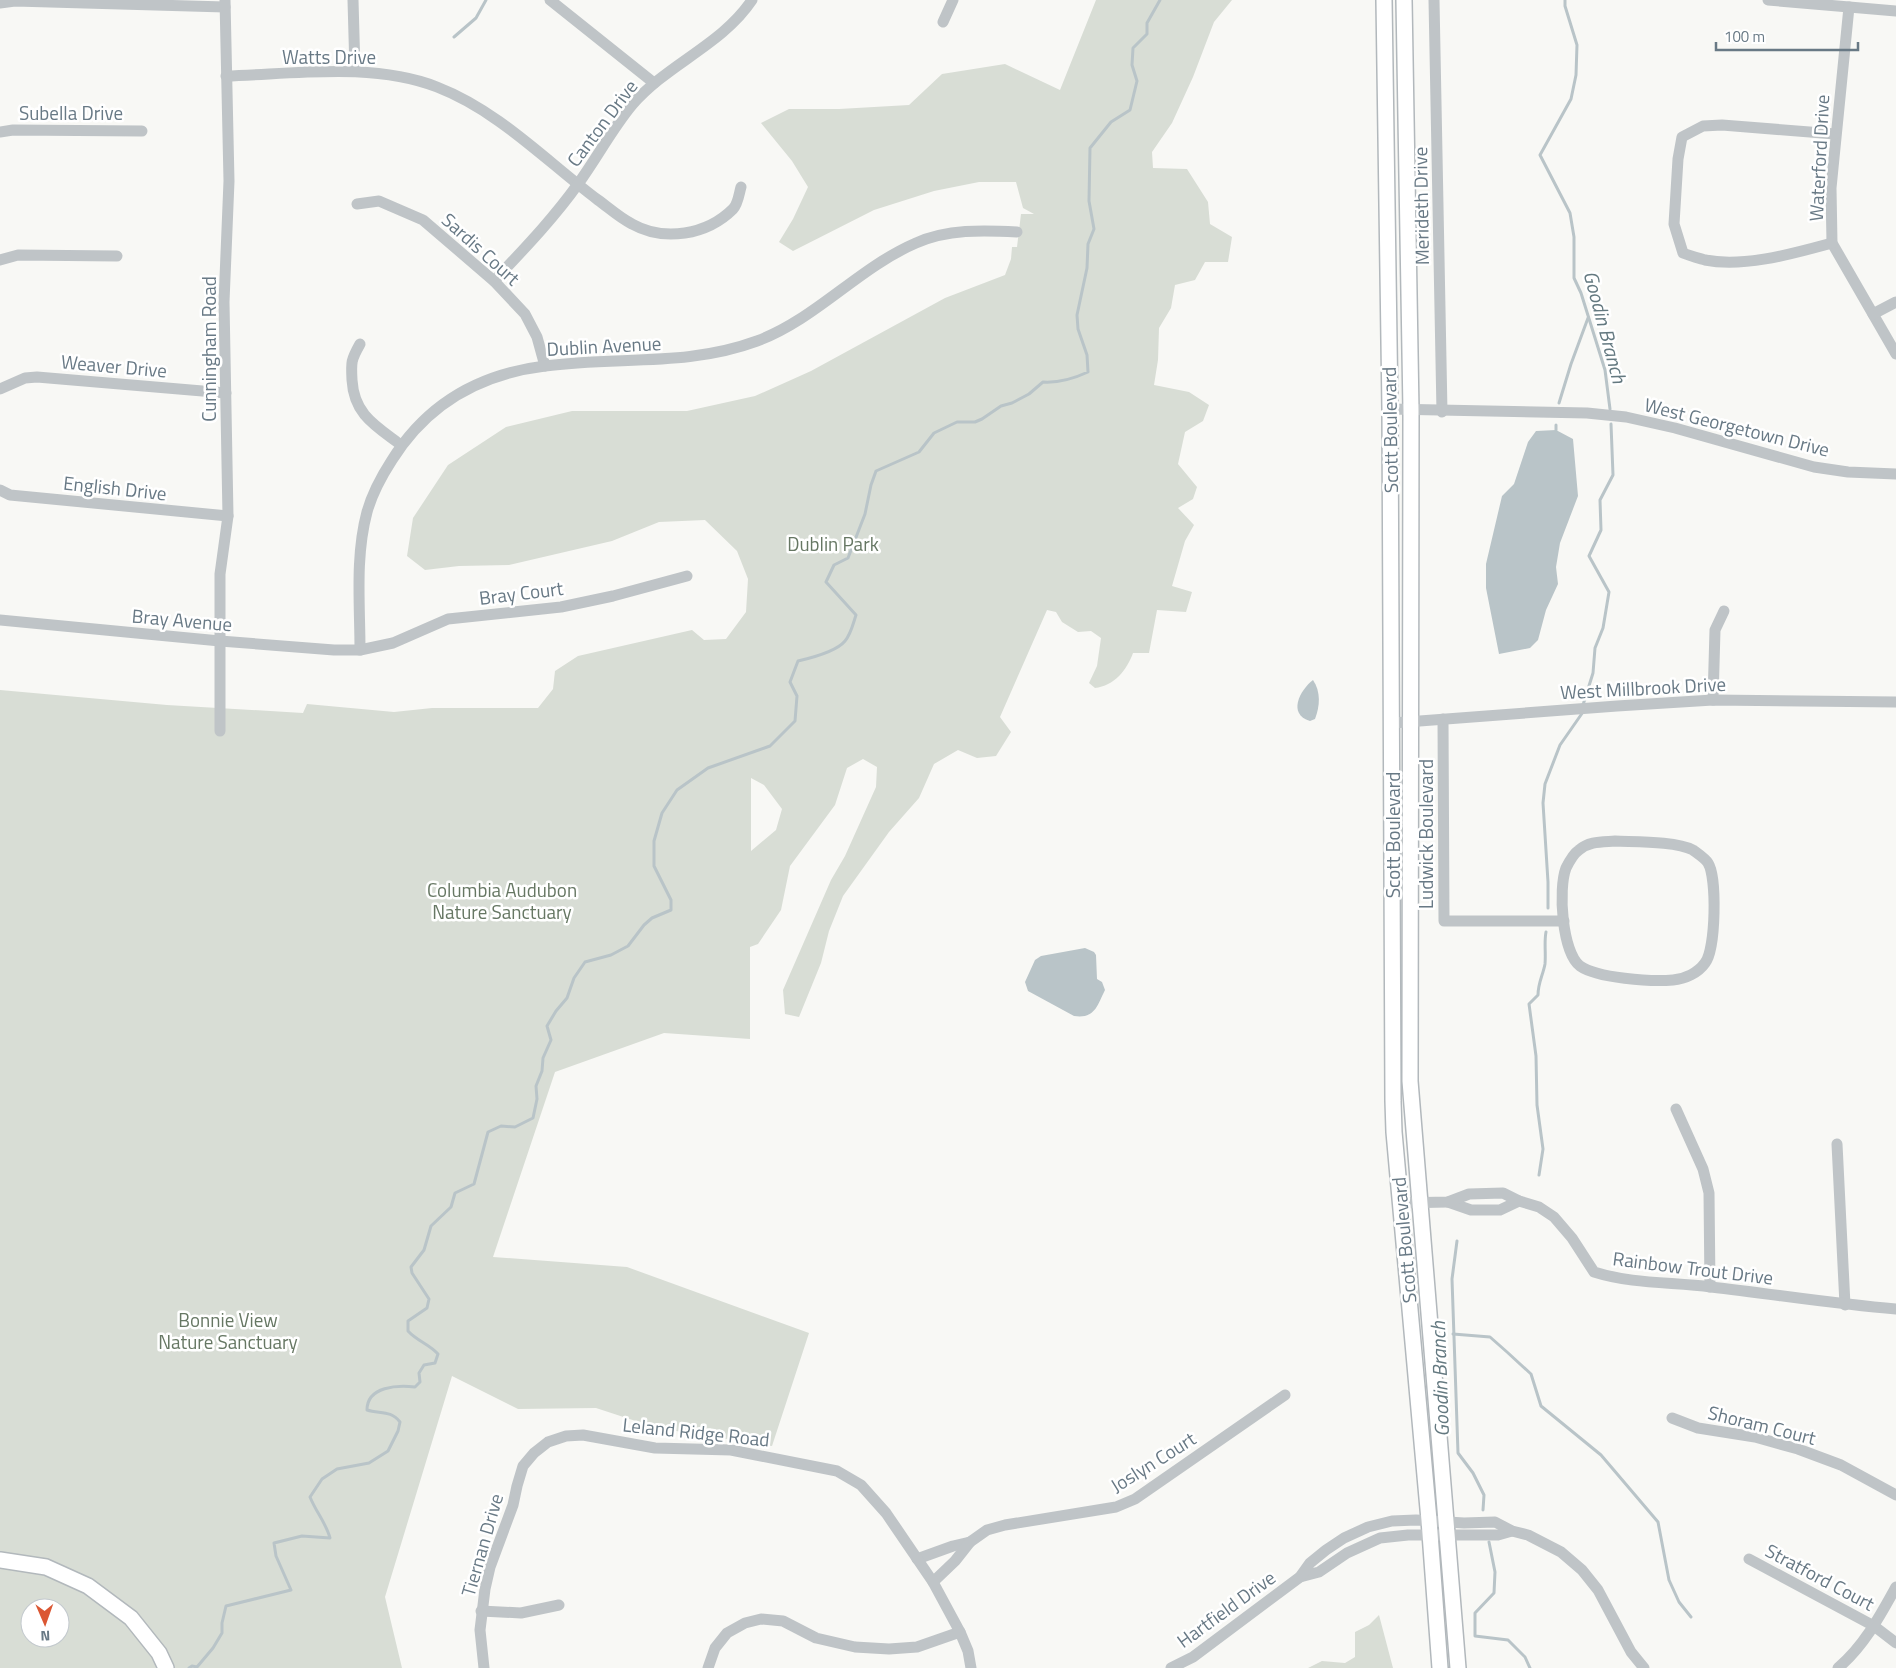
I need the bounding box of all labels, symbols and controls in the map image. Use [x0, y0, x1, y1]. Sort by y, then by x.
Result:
scale bar [1716, 20, 1858, 52]
text: 100 m [1724, 25, 1765, 48]
street label: Watts Drive [282, 42, 376, 71]
street label: Canton Drive [559, 73, 644, 172]
street label: Waterford Drive [1801, 94, 1836, 222]
street label: Subella Drive [19, 98, 123, 127]
street label: Merideth Drive [1405, 147, 1436, 265]
street label: Sardis Court [436, 205, 527, 292]
water label: Goodin Branch [1576, 267, 1636, 388]
street label: Cunningham Road [194, 276, 223, 422]
street label: Dublin Avenue [546, 328, 662, 363]
street label: Weaver Drive [60, 346, 168, 385]
street label: Scott Boulevard [1374, 367, 1405, 493]
street label: West Georgetown Drive [1642, 389, 1833, 464]
street label: English Drive [62, 468, 168, 507]
park label: Dublin Park [787, 529, 879, 558]
street label: Bray Court [477, 573, 565, 612]
street label: Bray Avenue [131, 601, 233, 638]
street label: West Millbrook Drive [1559, 669, 1727, 706]
street label: Ludwick Boulevard [1411, 759, 1440, 909]
street label: Scott Boulevard [1378, 772, 1407, 898]
park label: Columbia Audubon Nature Sanctuary [427, 875, 577, 926]
street label: Scott Boulevard [1384, 1176, 1423, 1304]
street label: Rainbow Trout Drive [1611, 1243, 1775, 1292]
park label: Bonnie View Nature Sanctuary [158, 1305, 298, 1356]
water label: Goodin Branch [1422, 1320, 1457, 1437]
street label: Shoram Court [1705, 1397, 1819, 1452]
street label: Leland Ridge Road [621, 1409, 771, 1454]
street label: Joslyn Court [1104, 1424, 1201, 1499]
street label: Tiernan Drive [453, 1490, 510, 1600]
street label: Stratford Court [1761, 1536, 1880, 1618]
street label: Hartfield Drive [1170, 1563, 1281, 1654]
north arrow [20, 1598, 70, 1648]
text: N [40, 1626, 51, 1647]

